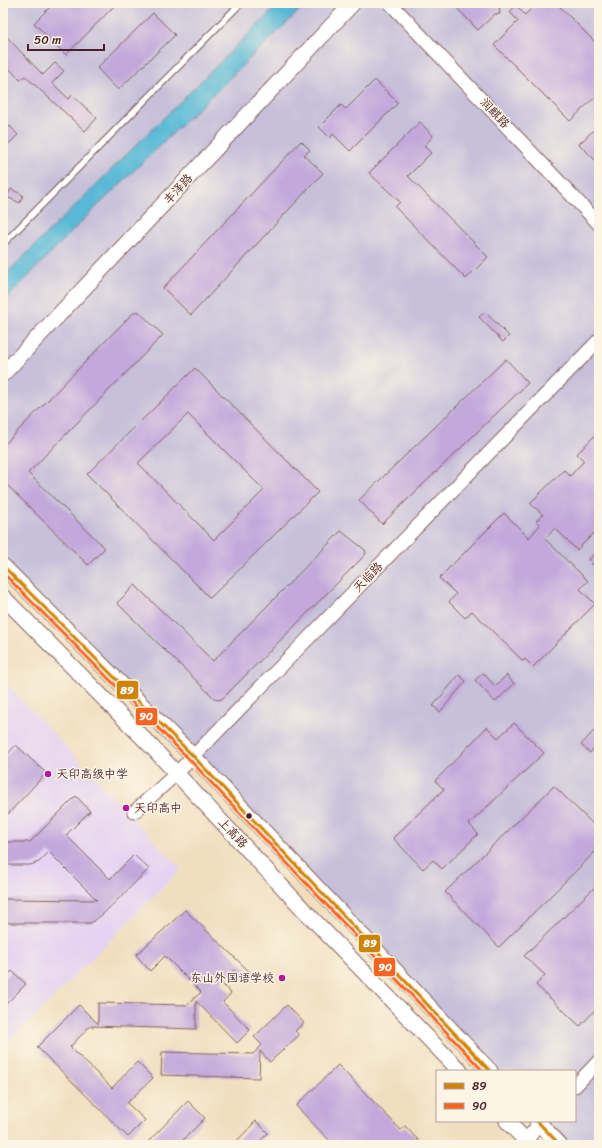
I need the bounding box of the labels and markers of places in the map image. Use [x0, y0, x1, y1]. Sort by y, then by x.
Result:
place label: 天印高级中学 [56, 763, 128, 785]
marker: 天印高级中学 [43, 769, 53, 779]
place label: 天印高中 [134, 797, 182, 819]
marker: 天印高中 [121, 803, 131, 813]
unlabelled marker [244, 811, 254, 821]
place label: 东山外国语学校 [190, 967, 274, 989]
marker: 东山外国语学校 [277, 973, 287, 983]

